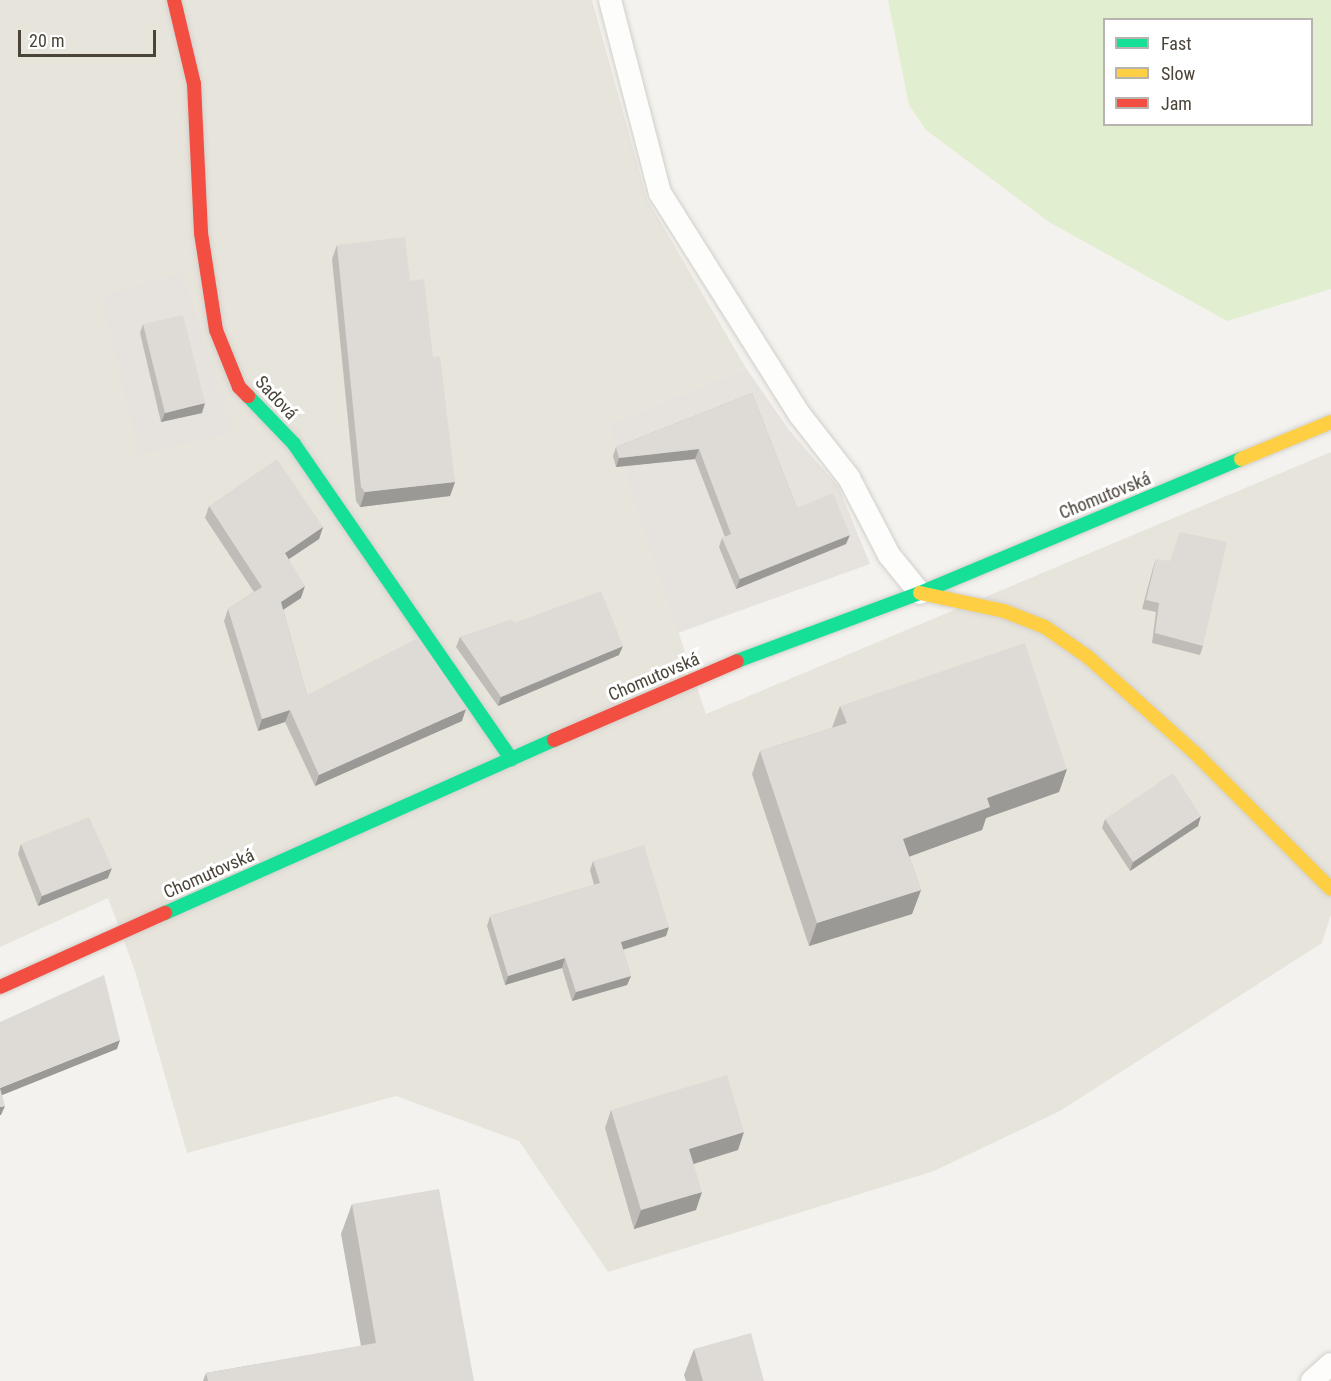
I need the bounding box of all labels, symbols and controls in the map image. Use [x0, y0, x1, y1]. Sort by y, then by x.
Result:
scale bar [21, 18, 159, 56]
legend [1103, 18, 1313, 126]
text: 20 m [29, 30, 64, 51]
text: Fast [1161, 33, 1192, 54]
text: Slow [1161, 63, 1195, 84]
text: Jam [1161, 93, 1192, 114]
street label: Sadová [250, 372, 302, 424]
street label: Chomutovská [1056, 468, 1154, 524]
street label: Chomutovská [605, 648, 703, 706]
street label: Chomutovská [160, 844, 258, 904]

